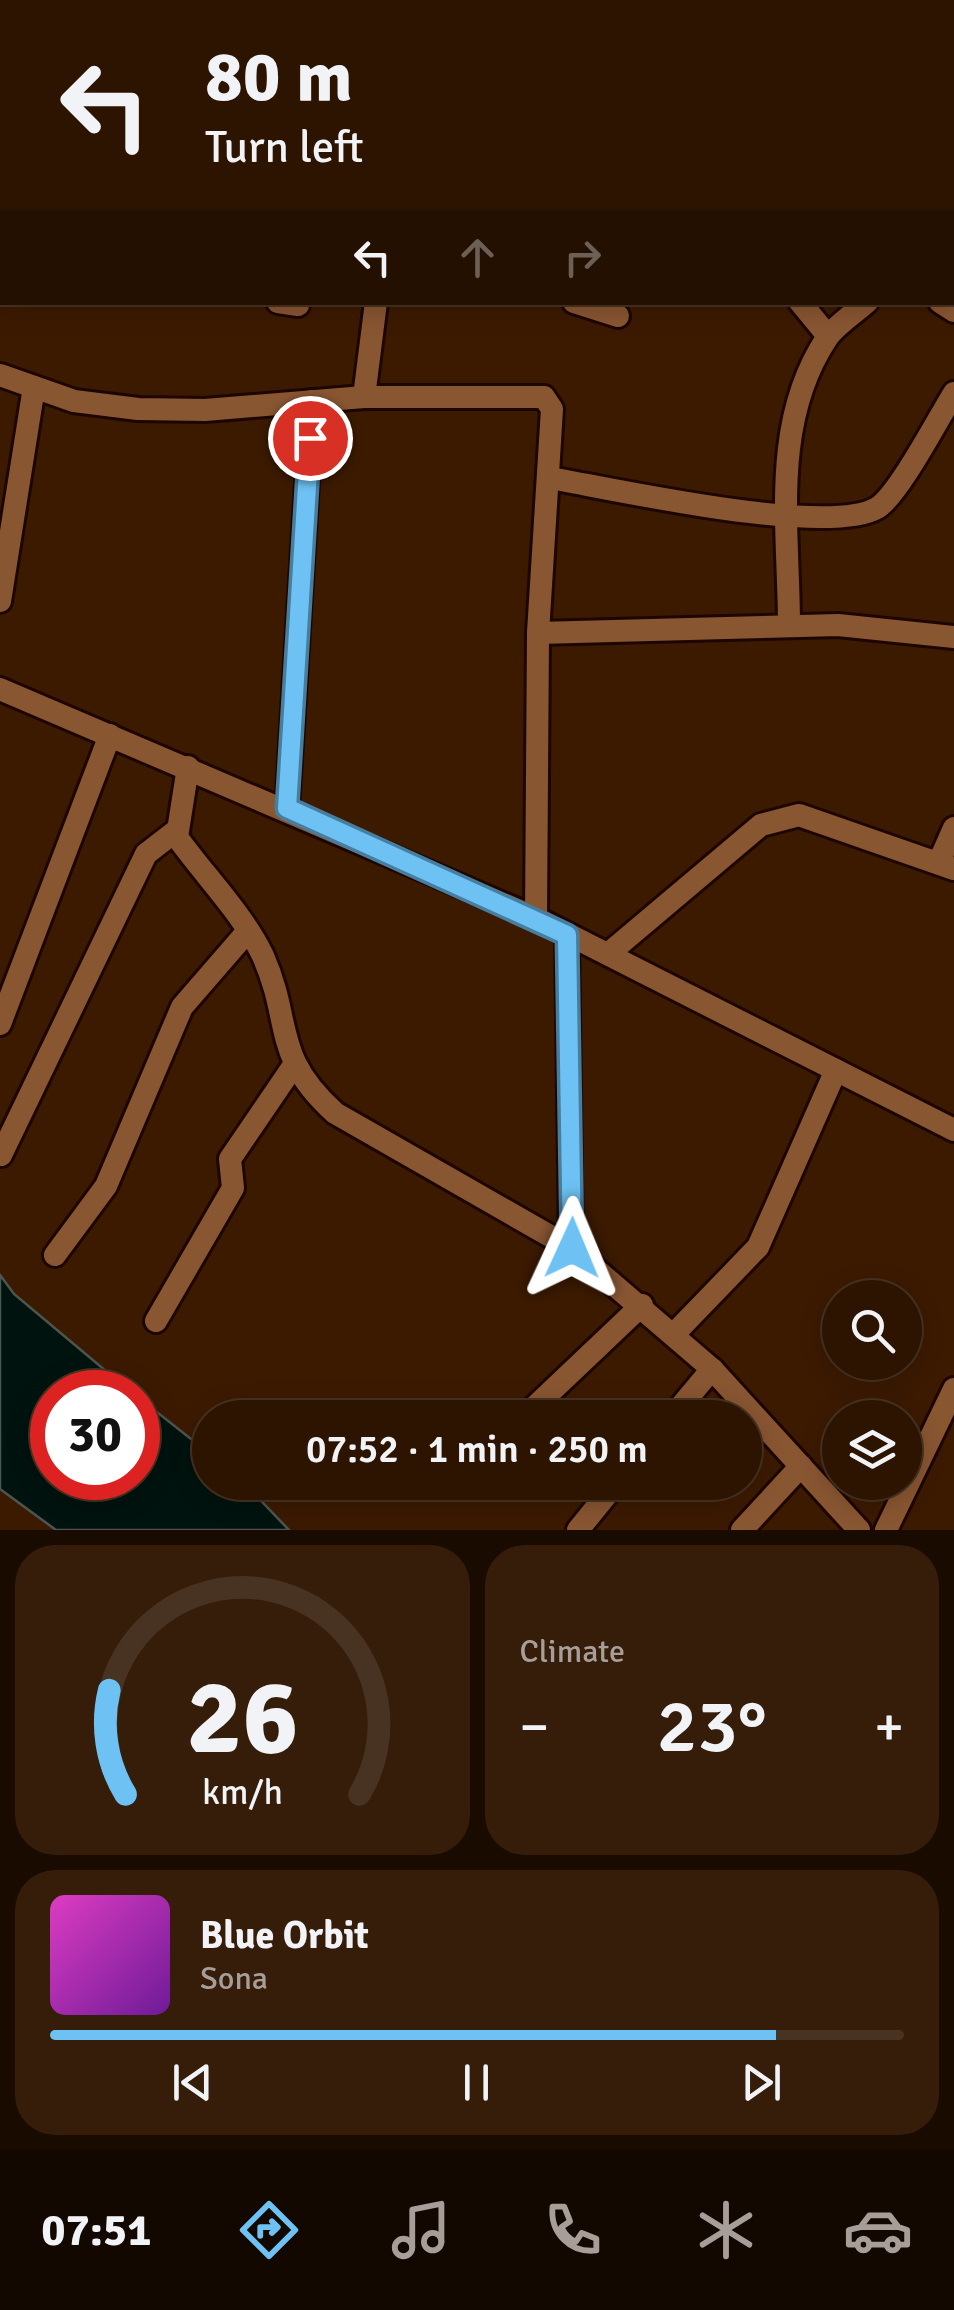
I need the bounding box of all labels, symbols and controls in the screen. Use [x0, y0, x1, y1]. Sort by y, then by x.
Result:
text: 80 m [205, 34, 353, 120]
icon: left [40, 40, 170, 170]
text: Turn left [205, 120, 364, 175]
icon: left [345, 230, 400, 285]
icon: ahead [450, 230, 505, 285]
icon: right [555, 230, 610, 285]
pin [268, 396, 353, 481]
icon: arrive [283, 411, 338, 466]
position arrow [520, 1196, 624, 1300]
map controls [822, 1280, 922, 1500]
button: search [822, 1280, 922, 1380]
speed limit sign: 30 [30, 1370, 160, 1500]
button: layers [822, 1400, 922, 1500]
text: 07:52 · 1 min · 250 m [306, 1426, 648, 1473]
text: Climate [520, 1632, 625, 1671]
text: 26 [186, 1654, 298, 1782]
text: 23° [657, 1680, 767, 1773]
text: − [520, 1693, 549, 1761]
text: + [874, 1693, 904, 1761]
text: km/h [202, 1770, 283, 1814]
text: Blue Orbit [200, 1912, 369, 1959]
text: Sona [200, 1959, 268, 1998]
icon: previous [165, 2055, 220, 2110]
icon: pause [449, 2055, 504, 2110]
icon: next [734, 2055, 789, 2110]
icon: directions [234, 2195, 304, 2265]
icon: music [386, 2195, 456, 2265]
icon: phone [538, 2195, 608, 2265]
icon: climate [691, 2195, 761, 2265]
icon: car [843, 2195, 913, 2265]
text: 07:51 [41, 2203, 152, 2258]

